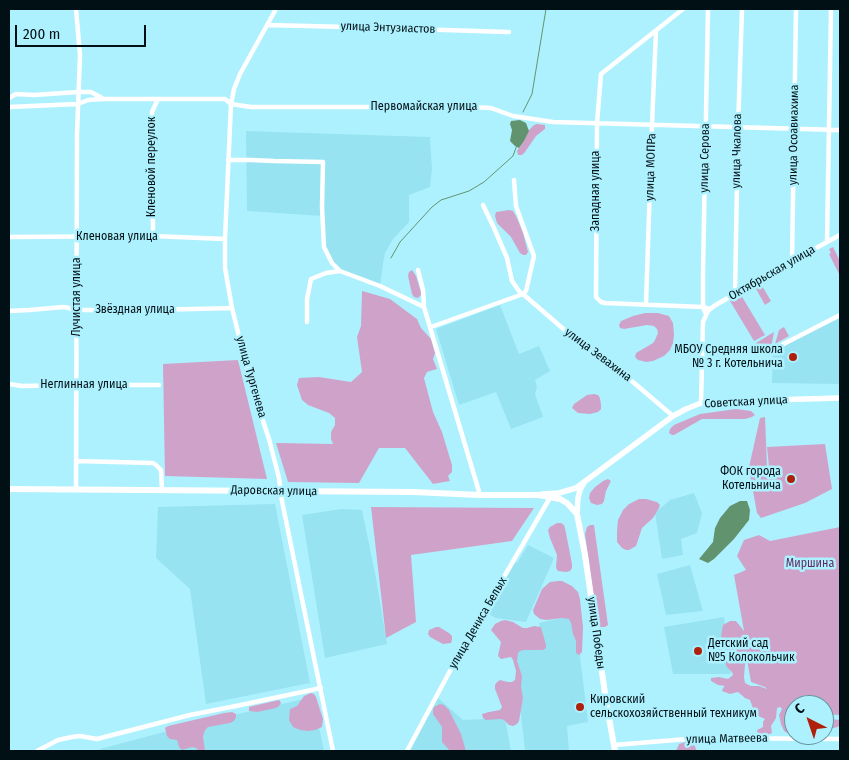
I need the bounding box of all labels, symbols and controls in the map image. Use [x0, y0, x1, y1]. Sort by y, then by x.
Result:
scale bar [18, 15, 149, 47]
street label: улица Энтузиастов [340, 19, 436, 37]
text: 200 m [23, 25, 60, 43]
street label: улица Осоавиахима [786, 85, 802, 185]
street label: Первомайская улица [371, 100, 477, 114]
street label: улица Чкалова [729, 113, 745, 189]
street label: Кленовой переулок [145, 117, 159, 217]
street label: улица Серова [697, 123, 713, 193]
street label: улица МОПРа [643, 133, 659, 201]
street label: Западная улица [589, 151, 603, 231]
street label: Кленовая улица [76, 230, 158, 244]
street label: Октябрьская улица [726, 242, 818, 304]
street label: Лучистая улица [70, 257, 84, 337]
street label: Звёздная улица [95, 303, 175, 317]
street label: улица Зевахина [562, 325, 634, 385]
street label: улица Тургенева [232, 335, 270, 419]
place label: МБОУ Средняя школа № 3 г. Котельнича [674, 343, 783, 371]
marker: МБОУ Средняя школа № 3 г. Котельнича [787, 351, 799, 363]
street label: Неглинная улица [40, 378, 128, 392]
street label: Советская улица [704, 393, 788, 411]
place label: ФОК города Котельнича [720, 465, 781, 493]
marker: ФОК города Котельнича [785, 473, 797, 485]
street label: Даровская улица [231, 483, 317, 499]
park label: Миршина [786, 557, 834, 571]
street label: улица Дениса Белых [446, 575, 510, 671]
street label: улица Победы [584, 596, 608, 670]
place label: Детский сад №5 Колокольчик [708, 637, 795, 665]
marker: Детский сад №5 Колокольчик [692, 645, 704, 657]
place label: Кировский сельскохозяйственный техникум [590, 693, 757, 721]
north arrow [784, 695, 834, 745]
text: С [791, 700, 808, 718]
marker: Кировский сельскохозяйственный техникум [574, 701, 586, 713]
street label: улица Матвеева [686, 731, 768, 747]

